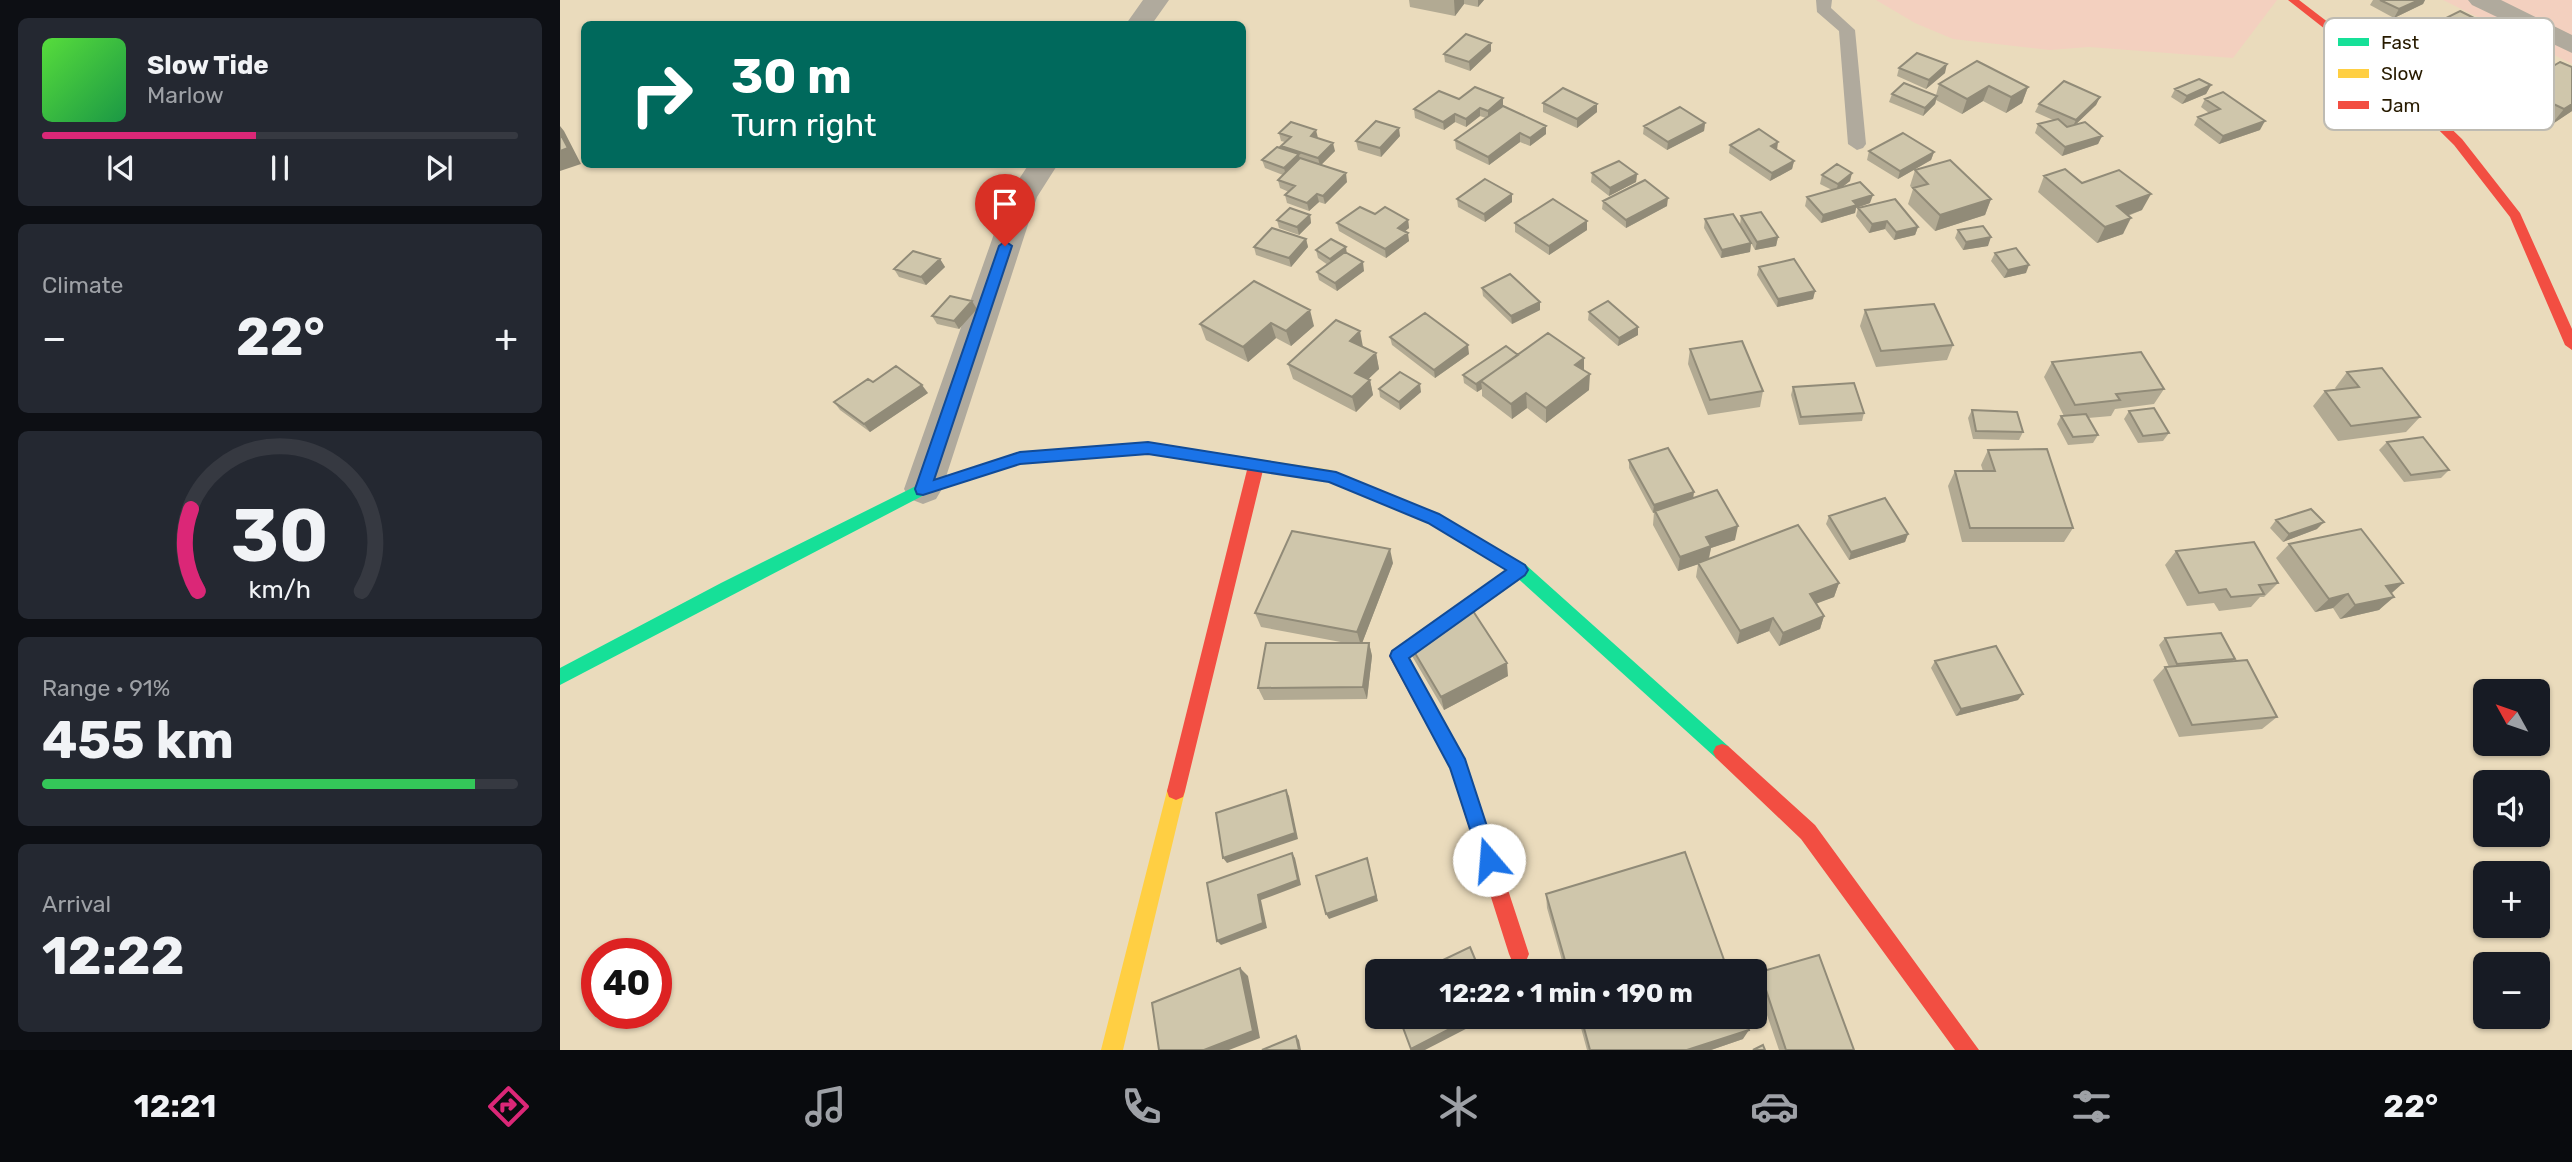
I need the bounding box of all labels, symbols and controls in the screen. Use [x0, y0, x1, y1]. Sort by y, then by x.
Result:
legend [2324, 18, 2554, 130]
text: Fast [2381, 31, 2420, 54]
text: 30 m [731, 47, 852, 105]
icon: right [616, 49, 707, 140]
text: Slow Tide [147, 50, 269, 81]
text: Slow [2381, 62, 2423, 85]
text: Marlow [147, 81, 224, 109]
text: Jam [2381, 94, 2420, 117]
text: Turn right [731, 106, 876, 144]
icon: previous [102, 149, 140, 187]
icon: pause [261, 149, 299, 187]
icon: next [420, 149, 458, 187]
pin [975, 174, 1035, 246]
icon: arrive [986, 185, 1024, 223]
text: Climate [42, 271, 123, 299]
text: 22° [236, 306, 325, 368]
text: − [42, 315, 67, 361]
text: + [494, 315, 518, 361]
text: 30 [231, 493, 329, 579]
text: km/h [249, 575, 311, 604]
text: Range · 91% [42, 674, 170, 702]
north arrow [2473, 679, 2550, 756]
map controls [2473, 679, 2550, 1029]
text: 455 km [42, 709, 234, 771]
button: sound [2473, 770, 2550, 847]
position arrow [1452, 823, 1526, 897]
button: + [2473, 861, 2550, 938]
text: Arrival [42, 890, 111, 918]
text: 12:22 [42, 925, 184, 987]
speed limit sign: 40 [581, 938, 672, 1029]
button: − [2473, 952, 2550, 1029]
text: 12:22 · 1 min · 190 m [1439, 978, 1693, 1009]
icon: directions [484, 1082, 533, 1131]
icon: music [801, 1082, 850, 1131]
icon: phone [1117, 1082, 1166, 1131]
icon: climate [1434, 1082, 1483, 1131]
icon: car [1750, 1082, 1799, 1131]
icon: filters [2067, 1082, 2116, 1131]
text: 12:21 [134, 1087, 217, 1125]
text: 22° [2383, 1087, 2438, 1125]

